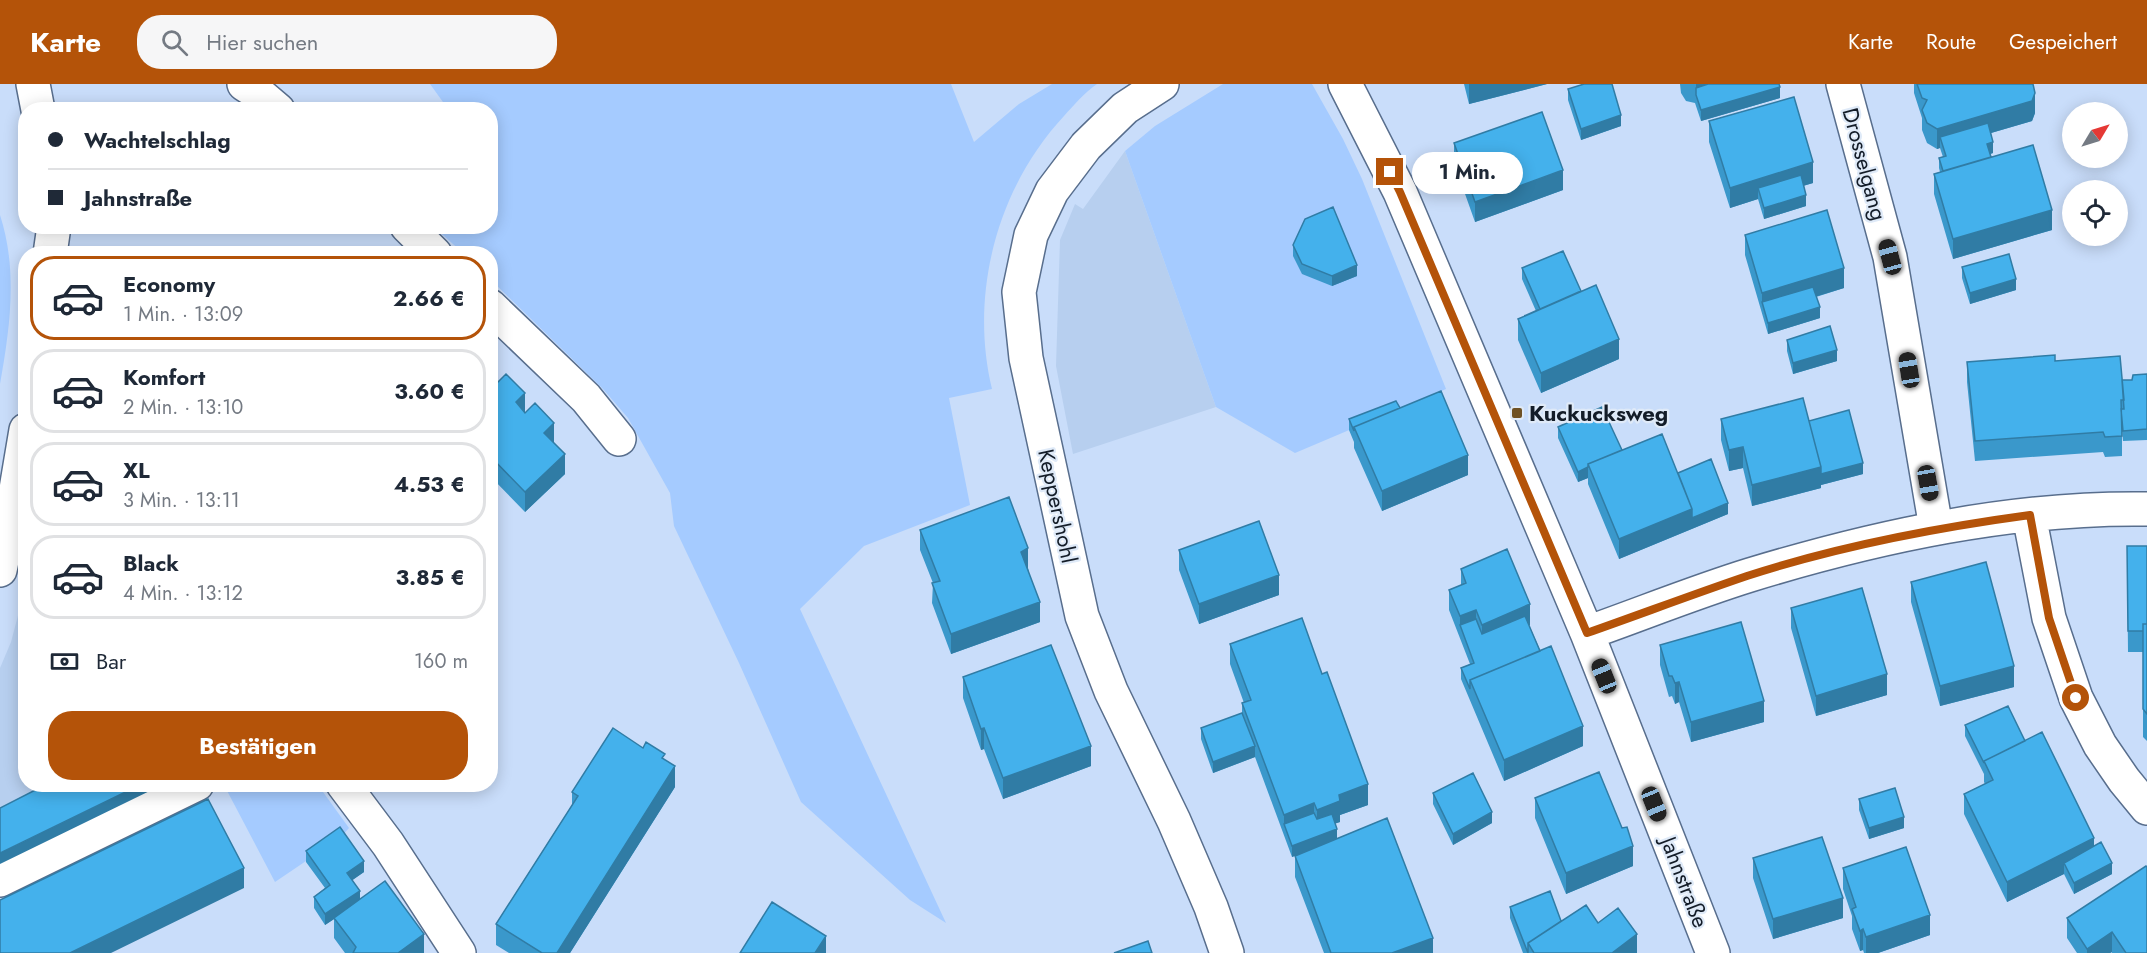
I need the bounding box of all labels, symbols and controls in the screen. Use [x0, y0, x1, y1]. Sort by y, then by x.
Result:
search box [137, 15, 557, 69]
text: Karte [30, 22, 101, 63]
icon: search [158, 26, 191, 59]
text: Hier suchen [206, 26, 318, 58]
text: Karte [1848, 27, 1893, 57]
text: Route [1926, 27, 1976, 57]
text: Gespeichert [2009, 27, 2117, 57]
north arrow [2062, 102, 2128, 168]
map controls [2062, 102, 2128, 246]
street label: Drosselgang [1835, 104, 1895, 224]
text: Wachtelschlag [84, 124, 231, 156]
callout: 1 Min. [1411, 151, 1522, 193]
route end [1376, 158, 1403, 185]
text: 1 Min. [1439, 158, 1496, 187]
button: locate [2062, 180, 2128, 246]
text: Jahnstraße [84, 182, 192, 214]
car [1877, 237, 1903, 277]
text: Economy [123, 268, 215, 300]
icon: car [51, 271, 105, 325]
text: 2.66 € [393, 282, 465, 314]
text: 1 Min. · 13:09 [123, 300, 243, 329]
car [1897, 351, 1921, 389]
text: Komfort [123, 361, 205, 393]
icon: car [51, 364, 105, 418]
text: 3.60 € [394, 375, 465, 407]
text: 2 Min. · 13:10 [123, 393, 243, 422]
place label: Kuckucksweg [1529, 397, 1668, 429]
marker: Kuckucksweg [1510, 406, 1524, 420]
street label: Keppershohl [1030, 446, 1086, 566]
text: XL [123, 454, 150, 486]
icon: car [51, 457, 105, 511]
car [1916, 464, 1940, 502]
text: 4.53 € [394, 468, 465, 500]
text: 3 Min. · 13:11 [123, 486, 240, 515]
text: Black [123, 547, 179, 579]
icon: car [51, 550, 105, 604]
text: 3.85 € [396, 561, 465, 593]
text: 4 Min. · 13:12 [123, 579, 243, 608]
icon: cash [48, 645, 81, 678]
text: Bar [96, 645, 126, 677]
text: 160 m [414, 647, 468, 676]
car [1589, 656, 1619, 696]
route start [2062, 684, 2089, 711]
button: Bestätigen [48, 711, 468, 780]
car [1639, 784, 1669, 824]
street label: Jahnstraße [1652, 829, 1717, 932]

